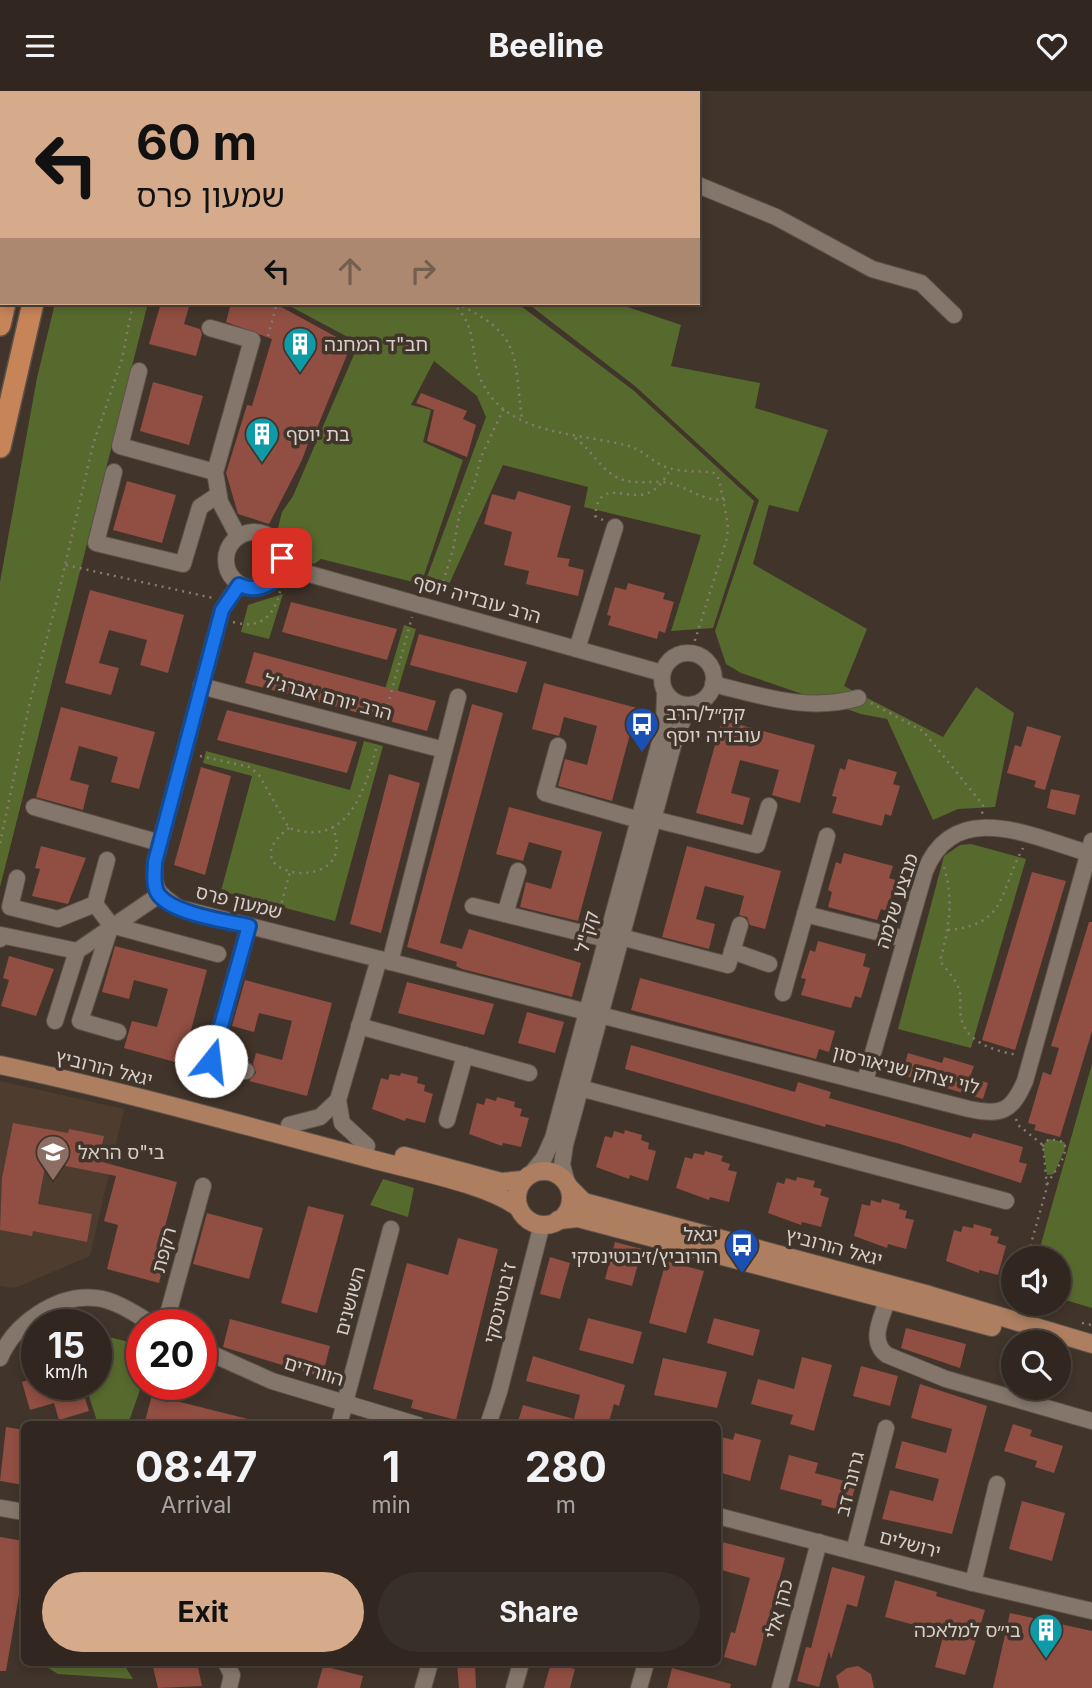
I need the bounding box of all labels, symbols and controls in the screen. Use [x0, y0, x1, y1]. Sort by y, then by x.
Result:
text: Beeline [488, 26, 604, 65]
icon: menu [21, 27, 59, 65]
icon: heart [1033, 27, 1071, 65]
text: 60 m [136, 113, 257, 172]
icon: left [21, 119, 112, 210]
text: שמעון פרס [136, 176, 285, 215]
icon: left [258, 252, 296, 290]
icon: ahead [331, 252, 369, 290]
icon: right [404, 252, 442, 290]
building icon: חב"ד המחנה [281, 325, 319, 374]
place label: חב"ד המחנה [324, 333, 428, 356]
building icon: בת יוסף [243, 415, 281, 464]
place label: בת יוסף [286, 423, 350, 446]
pin [252, 528, 312, 588]
icon: arrive [263, 539, 301, 577]
street label: הרב עובדיה יוסף [410, 570, 544, 628]
street label: הרב יורם אברג'ל [261, 669, 395, 725]
place label: קק״ל/הרב עובדיה יוסף [666, 702, 761, 747]
bus stop icon: קק״ל/הרב עובדיה יוסף [623, 705, 661, 754]
street label: מבצע שלמה [871, 850, 923, 952]
street label: שמעון פרס [193, 880, 285, 924]
street label: קק"ל [570, 908, 604, 956]
position arrow [174, 1024, 248, 1098]
street label: לוי יצחק שניאורסון [830, 1041, 982, 1099]
street label: יגאל הורוביץ [53, 1045, 155, 1091]
school or university icon: בי"ס הראל [34, 1133, 72, 1182]
place label: בי"ס הראל [78, 1141, 165, 1164]
place label: יגאל הורוביץ/ז׳בוטינסקי [571, 1223, 718, 1268]
street label: יגאל הורוביץ [783, 1223, 885, 1271]
street label: רקפת [147, 1225, 181, 1275]
bus stop icon: יגאל הורוביץ/ז׳בוטינסקי [723, 1226, 761, 1275]
map controls [1001, 1246, 1071, 1400]
button: sound [1001, 1246, 1071, 1316]
street label: ז'בוטינסקי [479, 1260, 521, 1346]
street label: השושנים [330, 1264, 370, 1338]
speed limit sign: 20 [126, 1309, 217, 1400]
text: 15 [48, 1324, 85, 1366]
button: search [1001, 1330, 1071, 1400]
street label: הוורדים [281, 1351, 347, 1391]
text: km/h [45, 1361, 88, 1382]
text: 08:47 [135, 1441, 258, 1492]
text: 1 [382, 1441, 400, 1492]
text: 280 [525, 1441, 607, 1492]
street label: גרונר דב [831, 1449, 869, 1519]
text: Arrival [161, 1491, 232, 1519]
text: min [372, 1491, 411, 1519]
text: m [556, 1491, 576, 1519]
street label: ירושלים [877, 1525, 943, 1563]
button: Exit [42, 1572, 364, 1652]
button: Share [378, 1572, 700, 1652]
street label: כהן אלי [760, 1577, 798, 1641]
building icon: בי״ס למלאכה [1027, 1611, 1065, 1660]
place label: בי״ס למלאכה [914, 1619, 1021, 1642]

